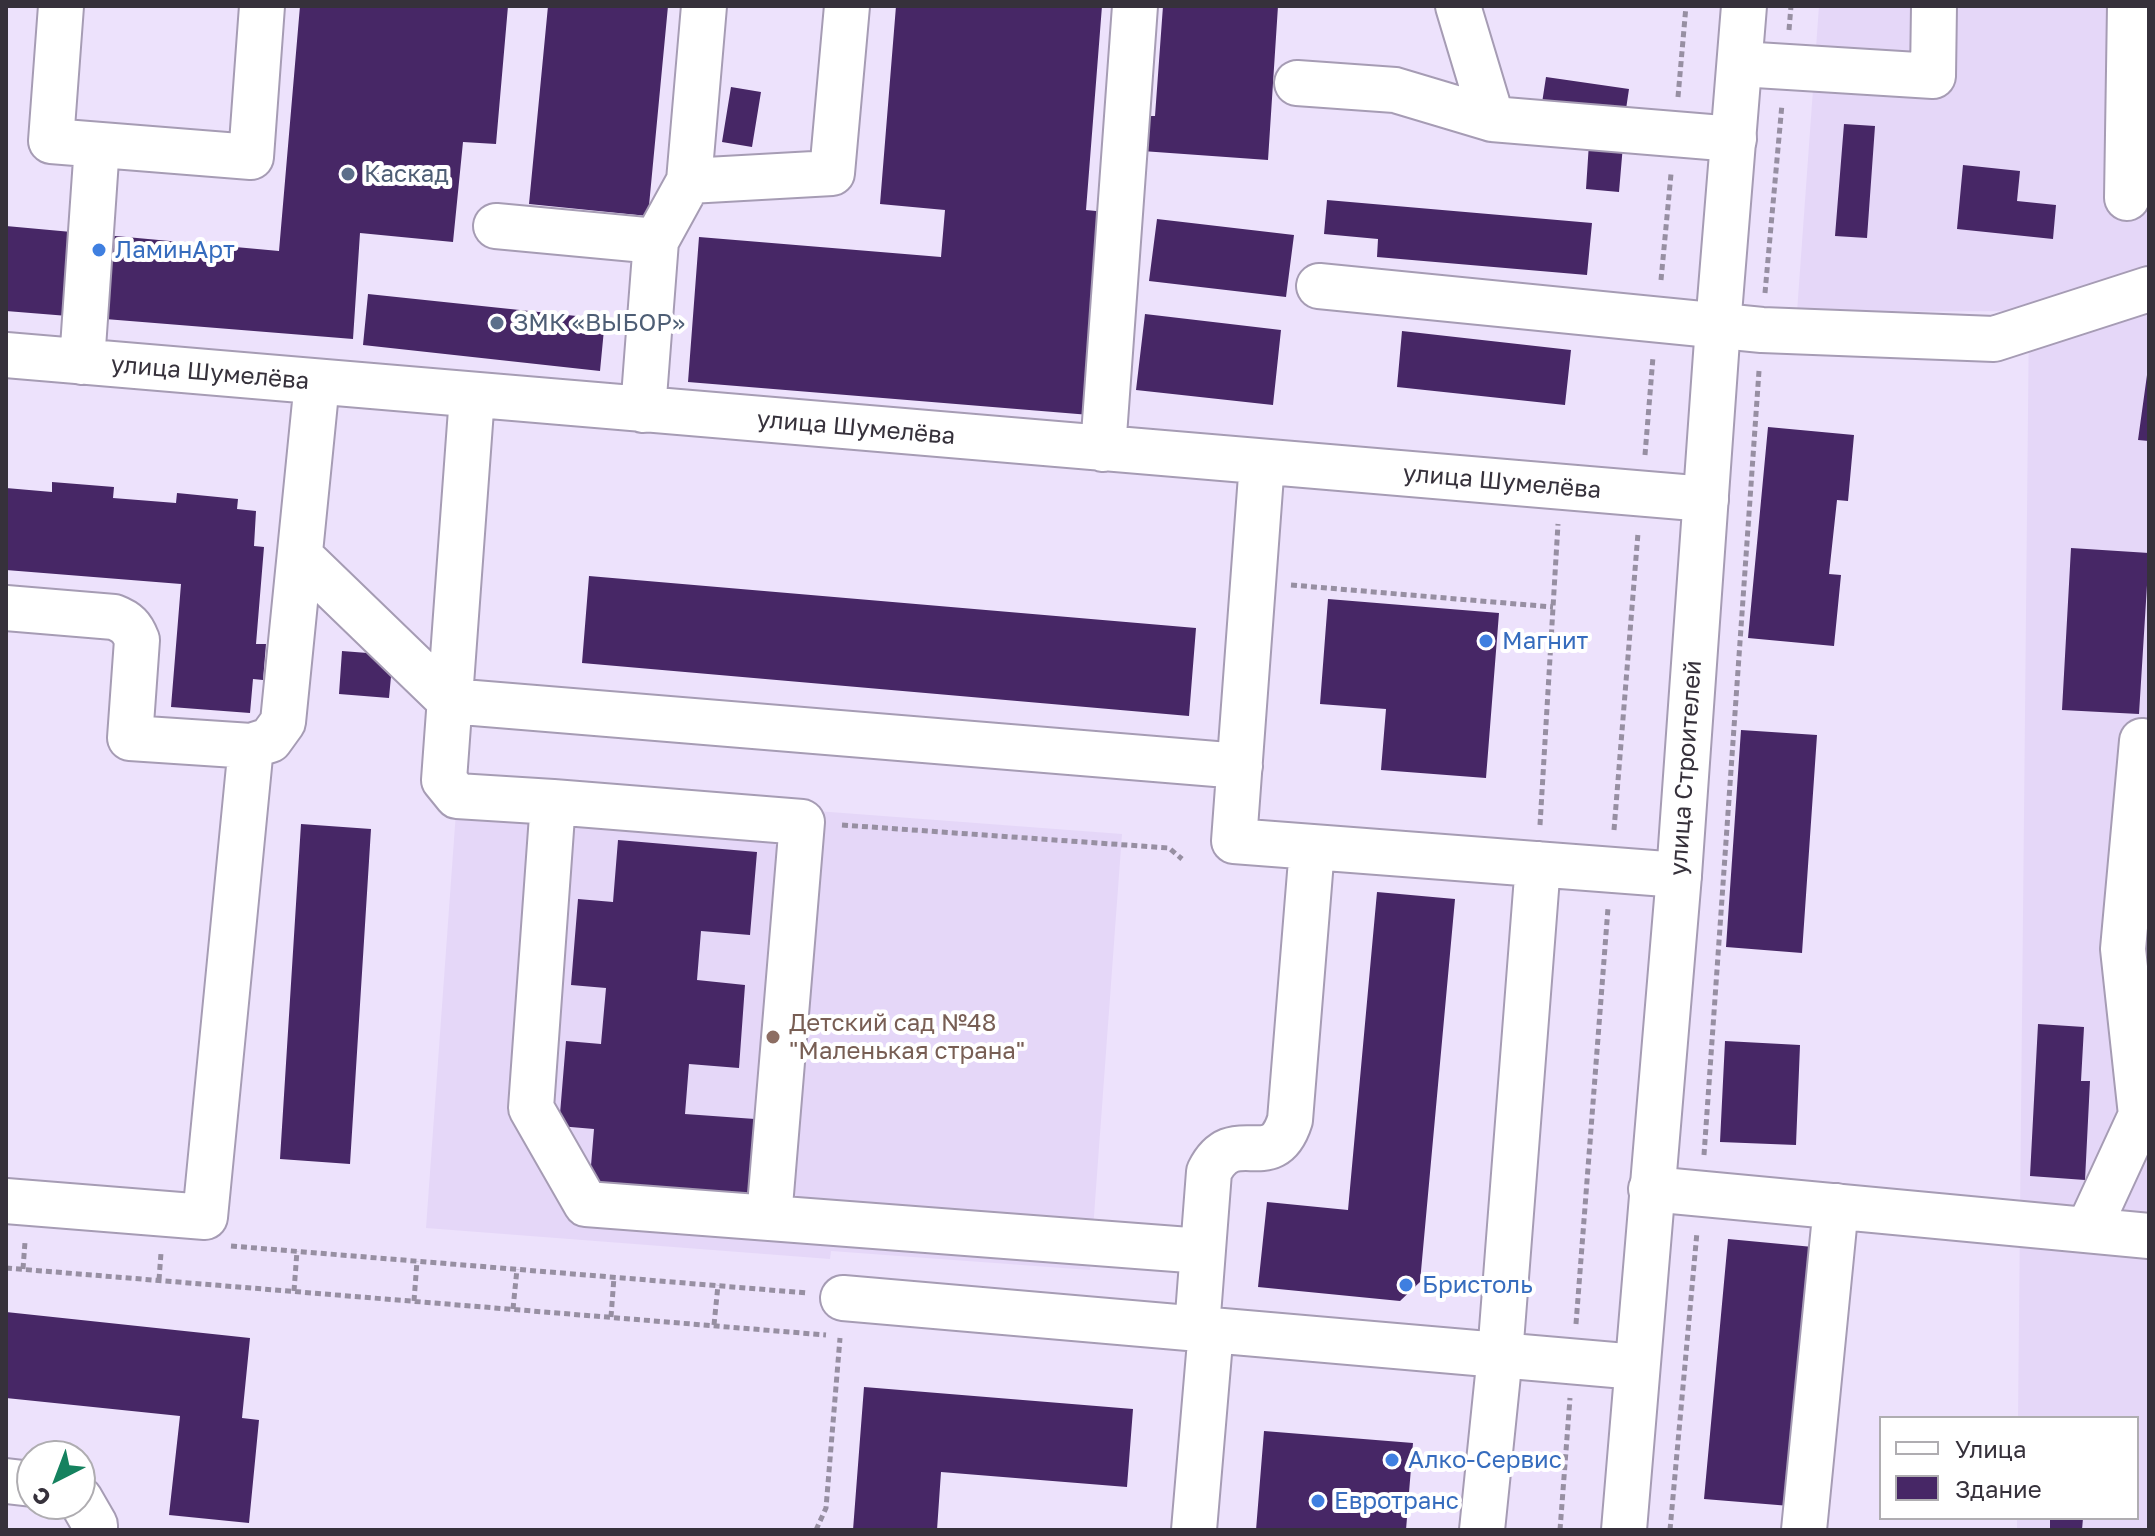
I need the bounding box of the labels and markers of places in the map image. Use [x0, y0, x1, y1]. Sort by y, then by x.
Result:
place label: Каскад [364, 160, 449, 188]
marker: Каскад [339, 165, 357, 183]
place label: ЛаминАрт [115, 236, 235, 264]
marker: ЛаминАрт [90, 241, 108, 259]
place label: ЗМК «ВЫБОР» [513, 309, 685, 337]
marker: ЗМК «ВЫБОР» [488, 314, 506, 332]
place label: Магнит [1502, 627, 1588, 655]
marker: Магнит [1477, 632, 1495, 650]
place label: Детский сад №48 "Маленькая страна" [789, 1009, 1025, 1065]
marker: Детский сад №48 "Маленькая страна" [764, 1028, 782, 1046]
place label: Бристоль [1422, 1271, 1533, 1299]
marker: Бристоль [1397, 1276, 1415, 1294]
place label: Алко-Сервис [1408, 1446, 1562, 1474]
marker: Алко-Сервис [1383, 1451, 1401, 1469]
place label: Евротранс [1334, 1487, 1459, 1515]
marker: Евротранс [1309, 1492, 1327, 1510]

